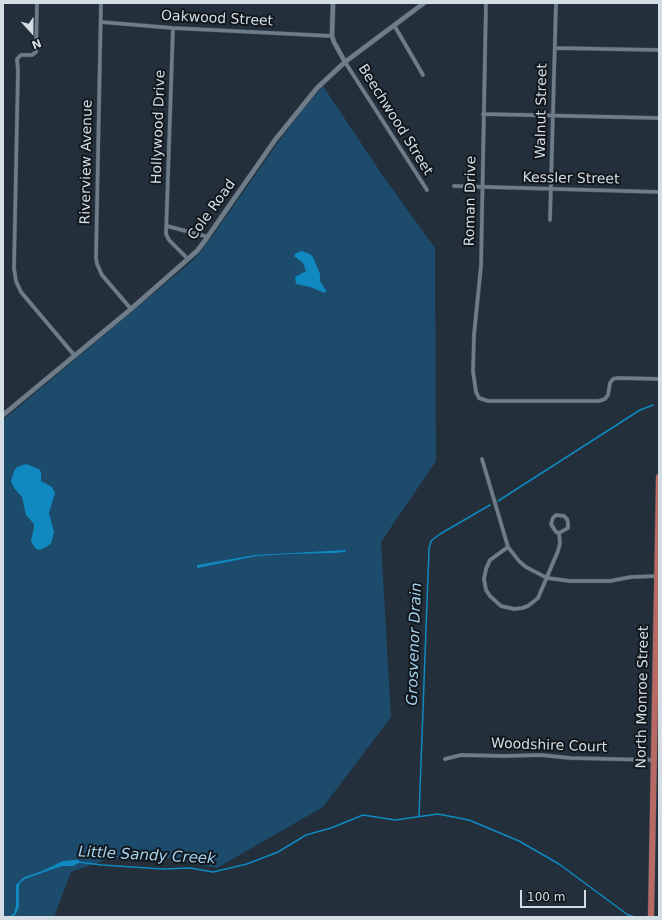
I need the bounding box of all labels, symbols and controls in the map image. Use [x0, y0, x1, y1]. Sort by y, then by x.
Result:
street label: Oakwood Street [161, 8, 273, 30]
north arrow [12, 12, 52, 52]
text: N [30, 36, 43, 51]
street label: Beechwood Street [354, 61, 436, 179]
street label: Walnut Street [533, 63, 551, 159]
street label: Hollywood Drive [149, 70, 169, 184]
street label: Riverview Avenue [78, 99, 96, 225]
street label: Roman Drive [462, 156, 480, 246]
street label: Kessler Street [522, 170, 620, 188]
street label: Cole Road [185, 177, 239, 243]
water label: Grosvenor Drain [404, 582, 426, 706]
street label: North Monroe Street [633, 625, 653, 769]
street label: Woodshire Court [491, 736, 607, 756]
water label: Little Sandy Creek [78, 843, 216, 869]
scale bar [522, 882, 588, 908]
text: 100 m [527, 890, 565, 904]

